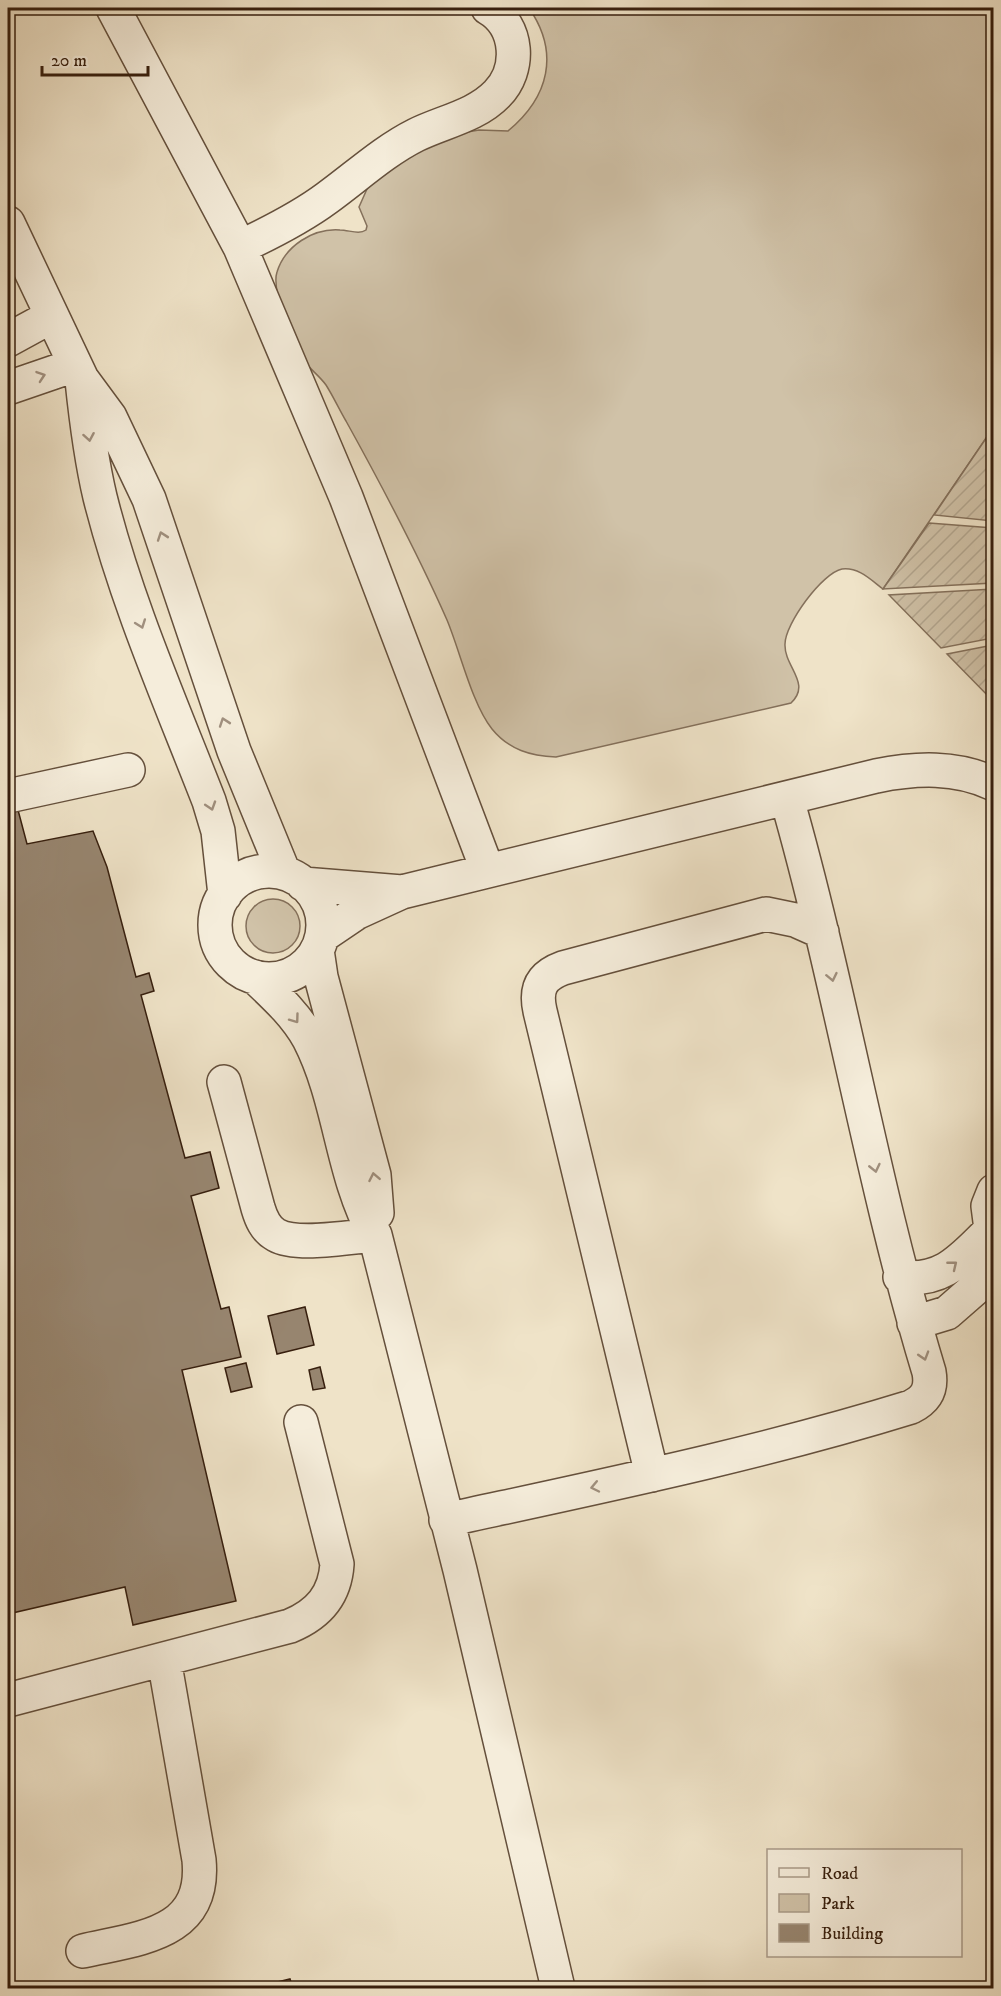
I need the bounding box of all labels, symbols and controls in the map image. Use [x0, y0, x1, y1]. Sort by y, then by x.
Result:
scale bar [42, 39, 148, 77]
text: 20 m [51, 50, 87, 72]
one-way arrow [35, 371, 46, 383]
one-way arrow [82, 431, 95, 441]
one-way arrow [157, 532, 170, 542]
one-way arrow [134, 618, 146, 629]
one-way arrow [219, 717, 231, 727]
one-way arrow [203, 800, 216, 811]
one-way arrow [825, 972, 838, 982]
one-way arrow [288, 1013, 299, 1024]
one-way arrow [868, 1162, 881, 1172]
one-way arrow [368, 1172, 381, 1182]
one-way arrow [946, 1261, 957, 1272]
one-way arrow [917, 1350, 929, 1361]
one-way arrow [590, 1480, 600, 1493]
legend [767, 1849, 962, 1957]
text: Road [821, 1863, 858, 1885]
text: Park [821, 1893, 855, 1915]
text: Building [821, 1923, 883, 1945]

